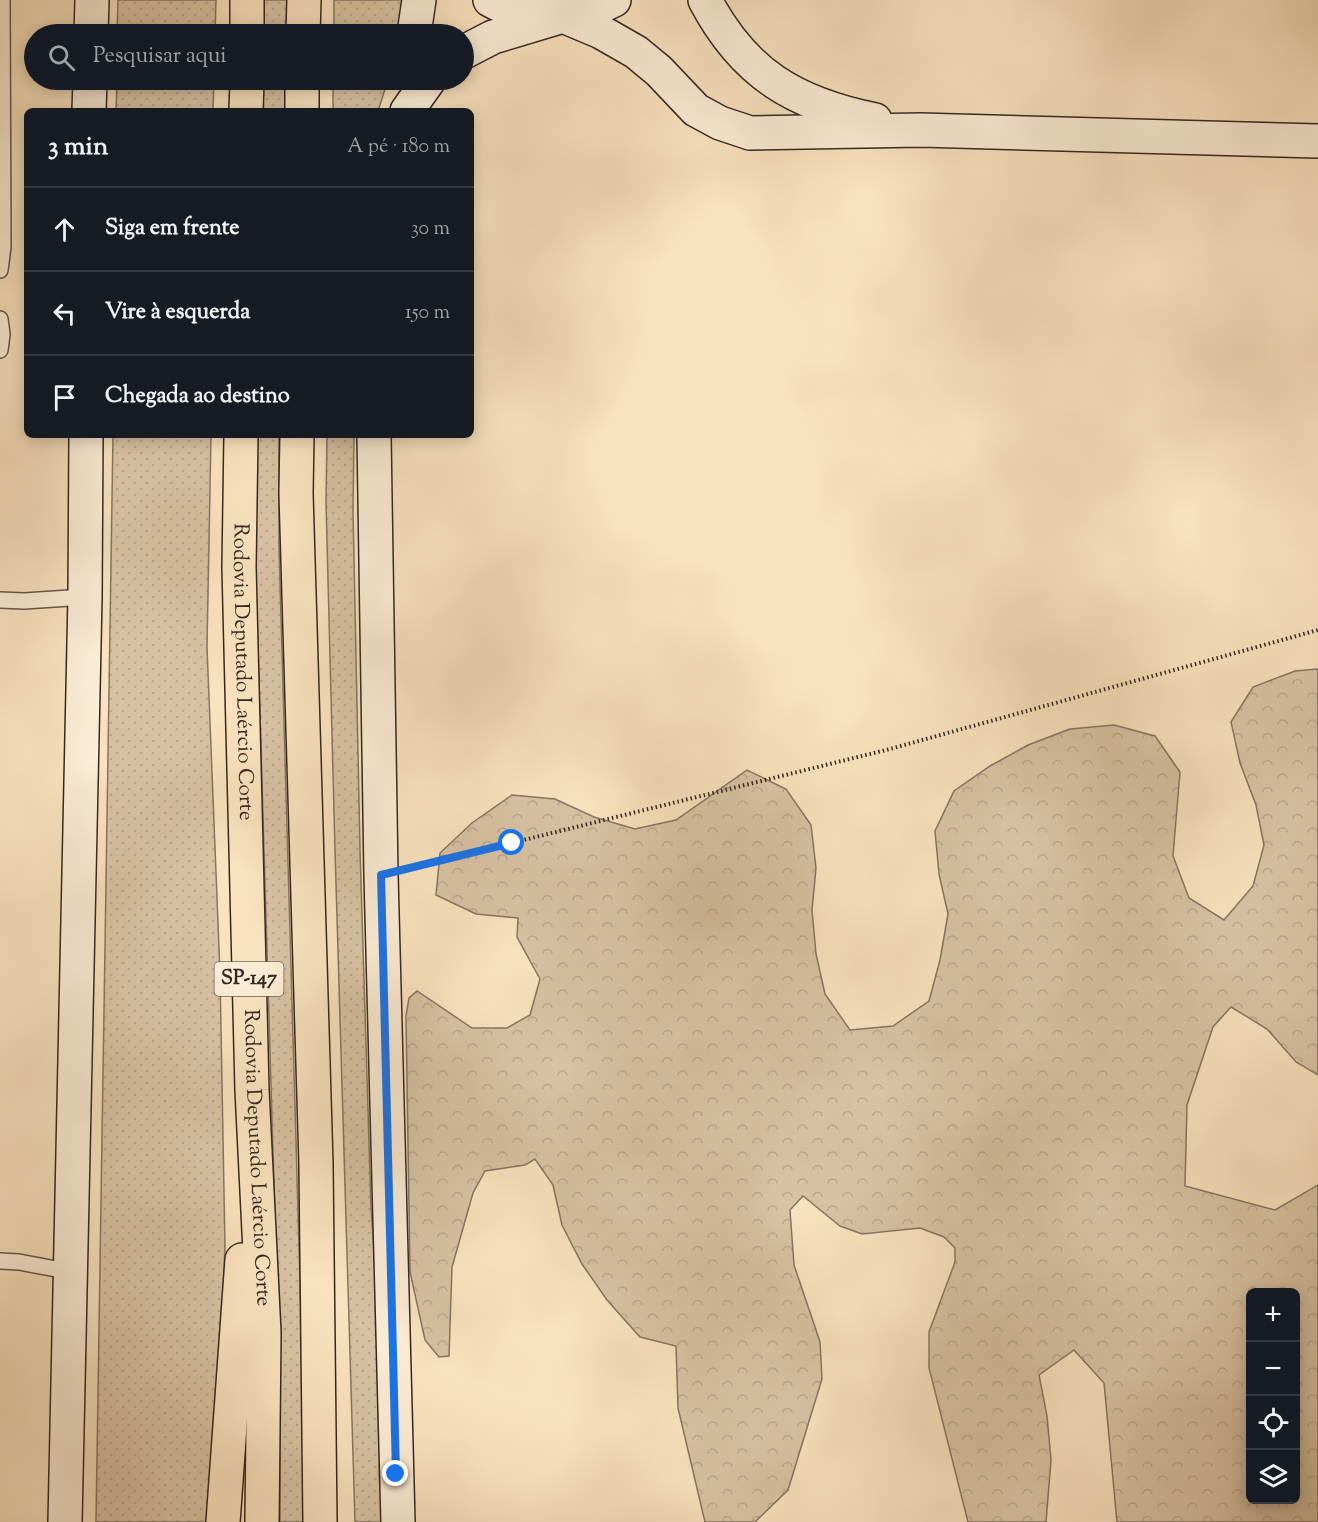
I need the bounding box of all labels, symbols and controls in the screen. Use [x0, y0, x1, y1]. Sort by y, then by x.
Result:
search box [24, 24, 474, 90]
icon: search [45, 41, 78, 74]
text: Pesquisar aqui [93, 41, 227, 73]
text: 3 min [48, 129, 108, 166]
text: A pé · 180 m [347, 133, 450, 162]
icon: ahead [48, 213, 81, 246]
text: Siga em frente [105, 213, 240, 245]
text: 30 m [411, 215, 450, 244]
icon: left [48, 297, 81, 330]
text: Vire à esquerda [105, 297, 250, 329]
text: 150 m [405, 299, 450, 328]
icon: arrive [48, 381, 81, 414]
text: Chegada ao destino [105, 381, 290, 413]
street label: Rodovia Deputado Laércio Corte [224, 523, 260, 821]
route start [498, 829, 524, 855]
road number: SP-147 [214, 962, 284, 996]
street label: Rodovia Deputado Laércio Corte [235, 1009, 278, 1307]
map controls [1246, 1288, 1300, 1504]
button: + [1246, 1288, 1300, 1342]
button: − [1246, 1342, 1300, 1396]
button: locate [1246, 1396, 1300, 1450]
button: layers [1246, 1450, 1300, 1504]
route end [382, 1460, 408, 1486]

